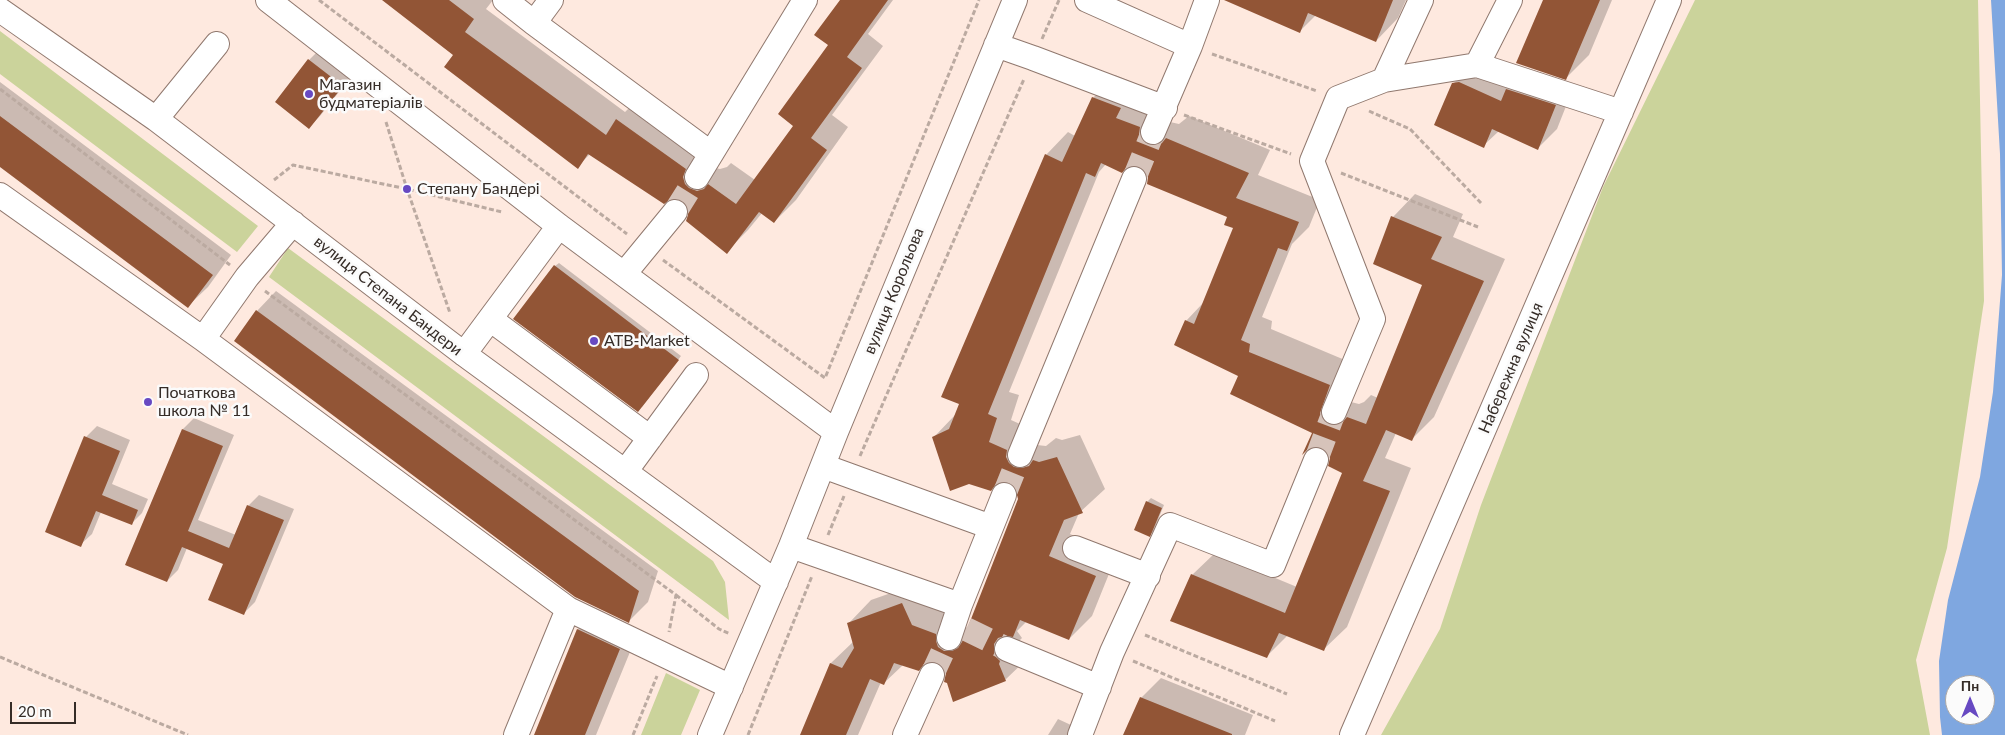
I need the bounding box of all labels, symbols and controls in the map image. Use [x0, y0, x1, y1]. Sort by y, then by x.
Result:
place label: Магазин будматеріалів [319, 75, 423, 113]
marker: Магазин будматеріалів [303, 88, 315, 100]
place label: Степану Бандері [417, 179, 540, 199]
marker: Степану Бандері [401, 183, 413, 195]
street label: вулиця Корольова [860, 225, 928, 357]
street label: вулиця Степана Бандери [310, 232, 466, 360]
street label: Набережна вулиця [1475, 300, 1547, 436]
place label: ATB-Market [604, 331, 690, 351]
marker: ATB-Market [588, 335, 600, 347]
place label: Початкова школа № 11 [158, 383, 251, 421]
marker: Початкова школа № 11 [142, 396, 154, 408]
north arrow [1945, 675, 1995, 725]
text: Пн [1961, 677, 1979, 694]
scale bar [12, 692, 79, 724]
text: 20 m [18, 702, 52, 720]

